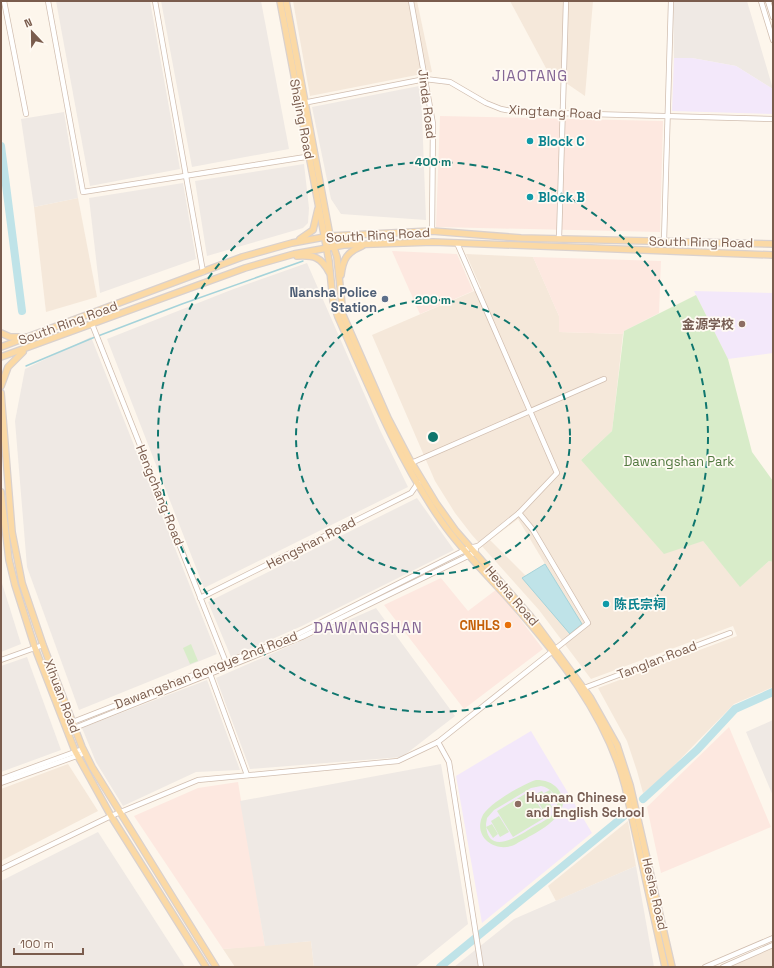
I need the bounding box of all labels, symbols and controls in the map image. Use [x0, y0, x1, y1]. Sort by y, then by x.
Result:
north arrow [12, 12, 52, 52]
text: N [22, 15, 34, 31]
district label: JIAOTANG [492, 66, 568, 85]
street label: Jinda Road [414, 68, 440, 140]
street label: Shajing Road [286, 77, 318, 161]
street label: Xingtang Road [508, 101, 602, 123]
place label: Block C [538, 133, 585, 150]
marker: Block C [525, 136, 535, 146]
text: 400 m [415, 154, 451, 170]
place label: Block B [538, 189, 585, 206]
marker: Block B [525, 192, 535, 202]
street label: South Ring Road [326, 224, 430, 246]
street label: South Ring Road [649, 233, 753, 251]
place label: Nansha Police Station [289, 284, 377, 316]
text: 200 m [415, 292, 451, 308]
marker: Nansha Police Station [380, 294, 390, 304]
street label: South Ring Road [16, 297, 120, 349]
place label: 金源学校 [682, 316, 734, 333]
marker: 金源学校 [737, 319, 747, 329]
centre of rings [426, 430, 440, 444]
street label: Hengchang Road [132, 442, 188, 548]
park label: Dawangshan Park [624, 453, 734, 470]
street label: Hengshan Road [263, 513, 359, 573]
street label: Hesha Road [481, 563, 543, 629]
place label: 陈氏宗祠 [614, 596, 666, 613]
marker: 陈氏宗祠 [601, 599, 611, 609]
place label: CNHLS [459, 617, 500, 634]
district label: DAWANGSHAN [313, 618, 423, 637]
marker: CNHLS [503, 620, 513, 630]
street label: Dawangshan Gongye 2nd Road [112, 627, 300, 713]
street label: Tanglan Road [615, 637, 699, 683]
street label: Xihuan Road [40, 657, 84, 735]
place label: Huanan Chinese and English School [526, 789, 645, 821]
marker: Huanan Chinese and English School [513, 799, 523, 809]
street label: Hesha Road [638, 856, 672, 932]
scale bar [14, 930, 83, 956]
text: 100 m [20, 936, 54, 952]

